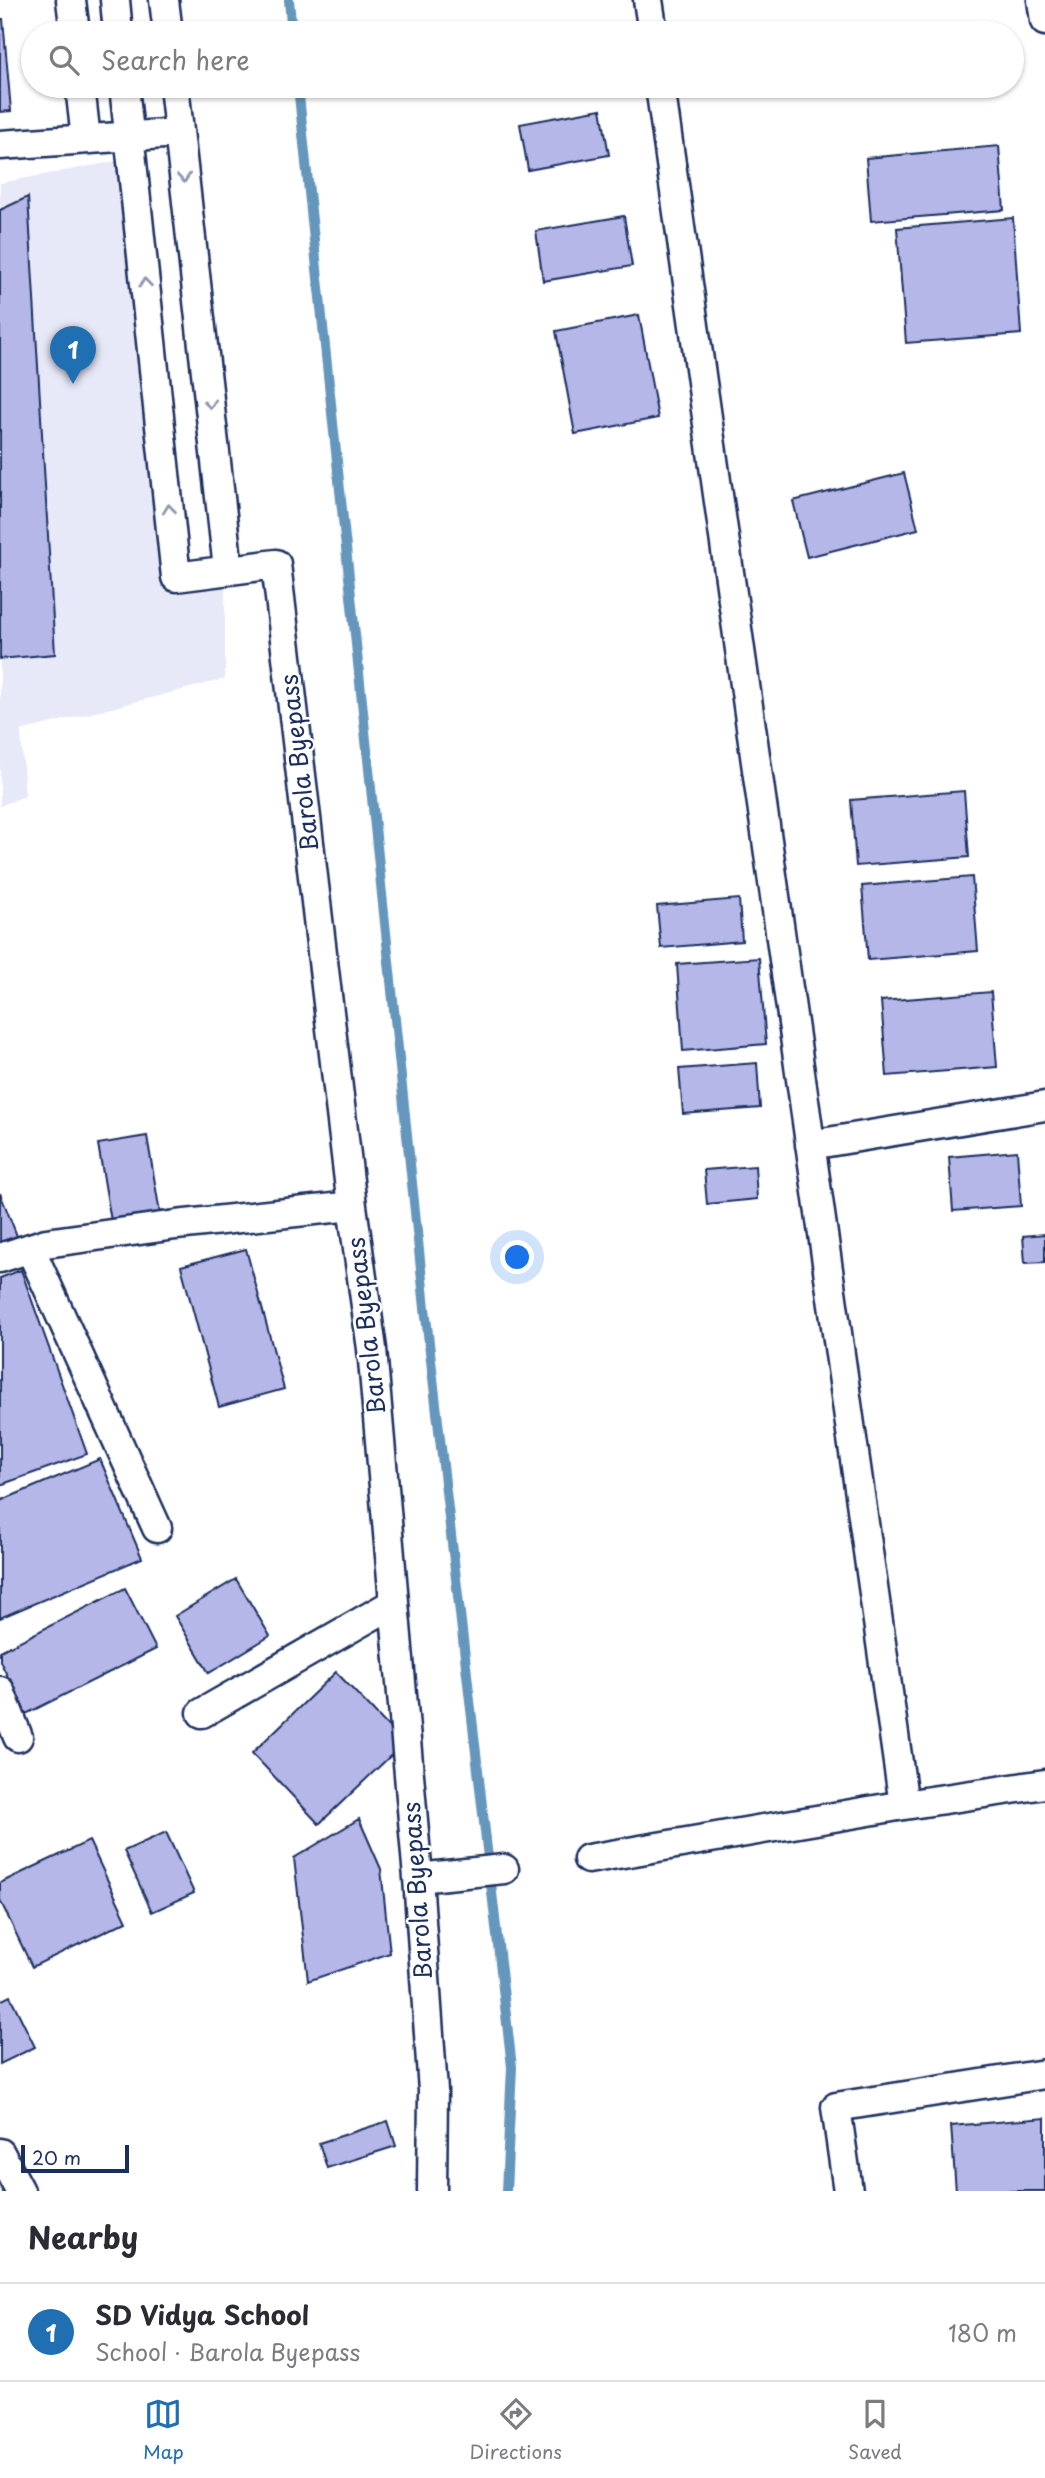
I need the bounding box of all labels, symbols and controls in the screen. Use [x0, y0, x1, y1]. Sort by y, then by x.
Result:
search box [21, 21, 1024, 98]
text: Search here [101, 40, 250, 79]
icon: search [45, 41, 83, 79]
one-way arrow [177, 172, 192, 184]
one-way arrow [138, 277, 153, 288]
pin: 1 [50, 326, 96, 384]
one-way arrow [202, 398, 217, 410]
one-way arrow [162, 503, 177, 514]
street label: Barola Byepass [269, 672, 327, 854]
street label: Barola Byepass [336, 1235, 394, 1417]
your location [500, 1240, 534, 1274]
street label: Barola Byepass [392, 1801, 440, 1982]
scale bar [21, 2142, 130, 2174]
text: 20 m [32, 2143, 81, 2171]
text: Nearby [28, 2214, 138, 2259]
text: SD Vidya School [95, 2295, 309, 2334]
text: 1 [46, 2315, 57, 2350]
text: 180 m [948, 2315, 1017, 2350]
text: School · Barola Byepass [95, 2334, 360, 2369]
tab: Map [143, 2395, 184, 2465]
tab: Directions [470, 2395, 562, 2465]
tab: Saved [848, 2395, 902, 2465]

